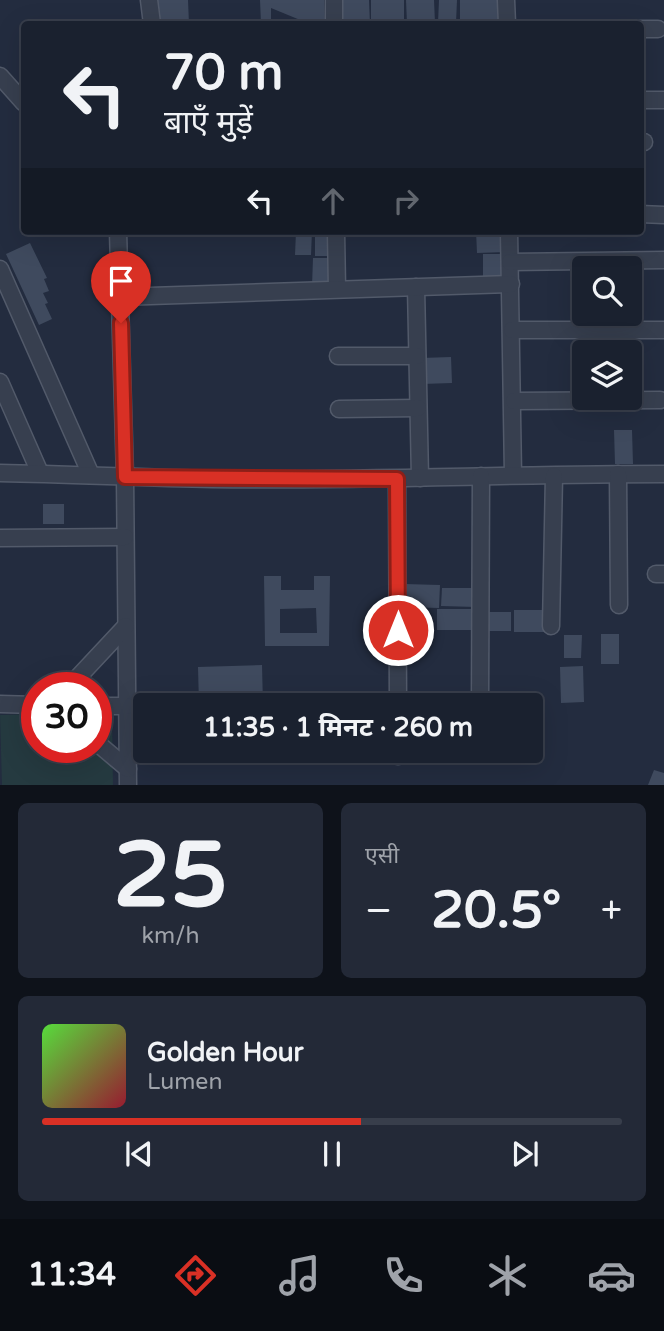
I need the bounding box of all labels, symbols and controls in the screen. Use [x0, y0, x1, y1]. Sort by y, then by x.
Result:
text: 70 m [164, 44, 283, 103]
icon: left [49, 49, 140, 140]
text: बाएँ मुड़ें [164, 104, 253, 142]
icon: left [241, 182, 279, 220]
icon: ahead [314, 182, 352, 220]
icon: right [387, 182, 425, 220]
pin [91, 251, 151, 323]
map controls [572, 256, 642, 410]
button: search [572, 256, 642, 326]
icon: arrive [102, 262, 140, 300]
button: layers [572, 340, 642, 410]
position arrow [361, 593, 435, 667]
speed limit sign: 30 [21, 672, 112, 763]
text: 11:35 · 1 मिनट · 260 m [203, 712, 473, 743]
text: 25 [113, 821, 228, 931]
text: एसी [365, 842, 399, 870]
text: 20.5° [431, 879, 561, 942]
text: − [365, 888, 392, 934]
text: + [601, 888, 622, 934]
text: km/h [142, 922, 199, 950]
text: Golden Hour [147, 1037, 304, 1068]
text: Lumen [147, 1068, 222, 1096]
icon: previous [120, 1135, 158, 1173]
icon: pause [313, 1135, 351, 1173]
icon: next [506, 1135, 544, 1173]
icon: directions [171, 1251, 220, 1300]
icon: music [275, 1251, 324, 1300]
icon: phone [379, 1251, 428, 1300]
icon: climate [483, 1251, 532, 1300]
icon: car [587, 1251, 636, 1300]
text: 11:34 [28, 1256, 116, 1294]

